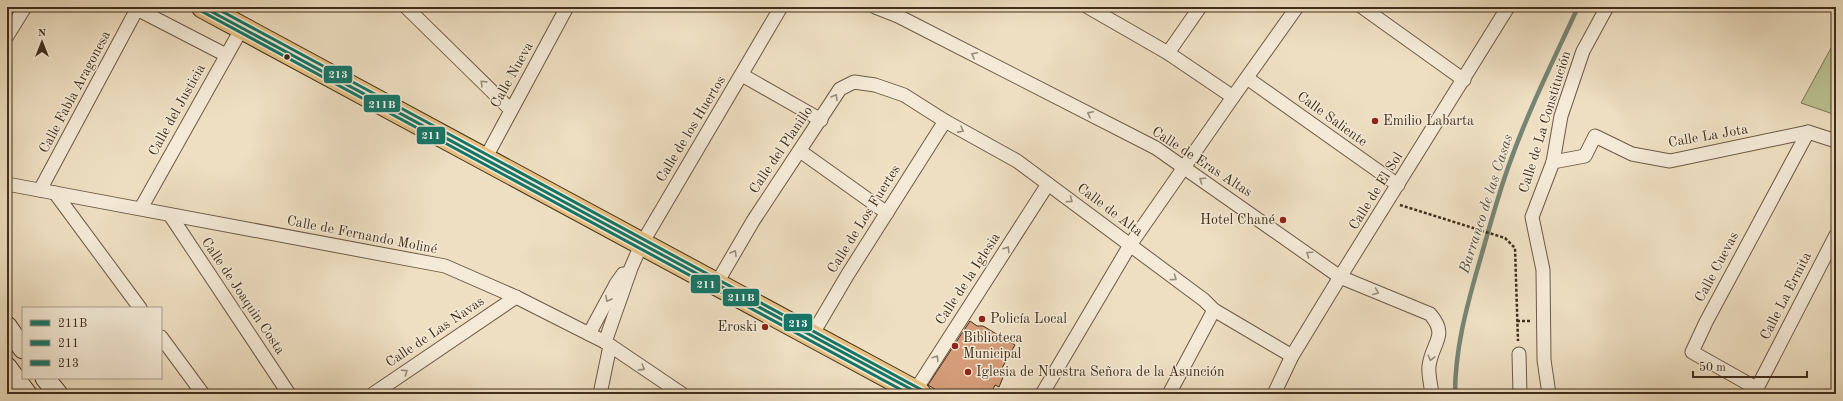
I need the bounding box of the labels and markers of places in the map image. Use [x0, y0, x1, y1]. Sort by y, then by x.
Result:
unlabelled marker [282, 52, 292, 62]
place label: Emilio Labarta [1383, 114, 1474, 128]
marker: Emilio Labarta [1370, 116, 1380, 126]
place label: Hotel Chané [1200, 213, 1275, 227]
marker: Hotel Chané [1278, 215, 1288, 225]
place label: Policía Local [990, 312, 1067, 326]
marker: Policía Local [977, 314, 987, 324]
place label: Eroski [718, 320, 757, 334]
marker: Eroski [760, 322, 770, 332]
place label: Biblioteca Municipal [963, 331, 1023, 361]
marker: Biblioteca Municipal [950, 341, 960, 351]
place label: Iglesia de Nuestra Señora de la Asunción [976, 365, 1225, 379]
marker: Iglesia de Nuestra Señora de la Asunción [963, 367, 973, 377]

